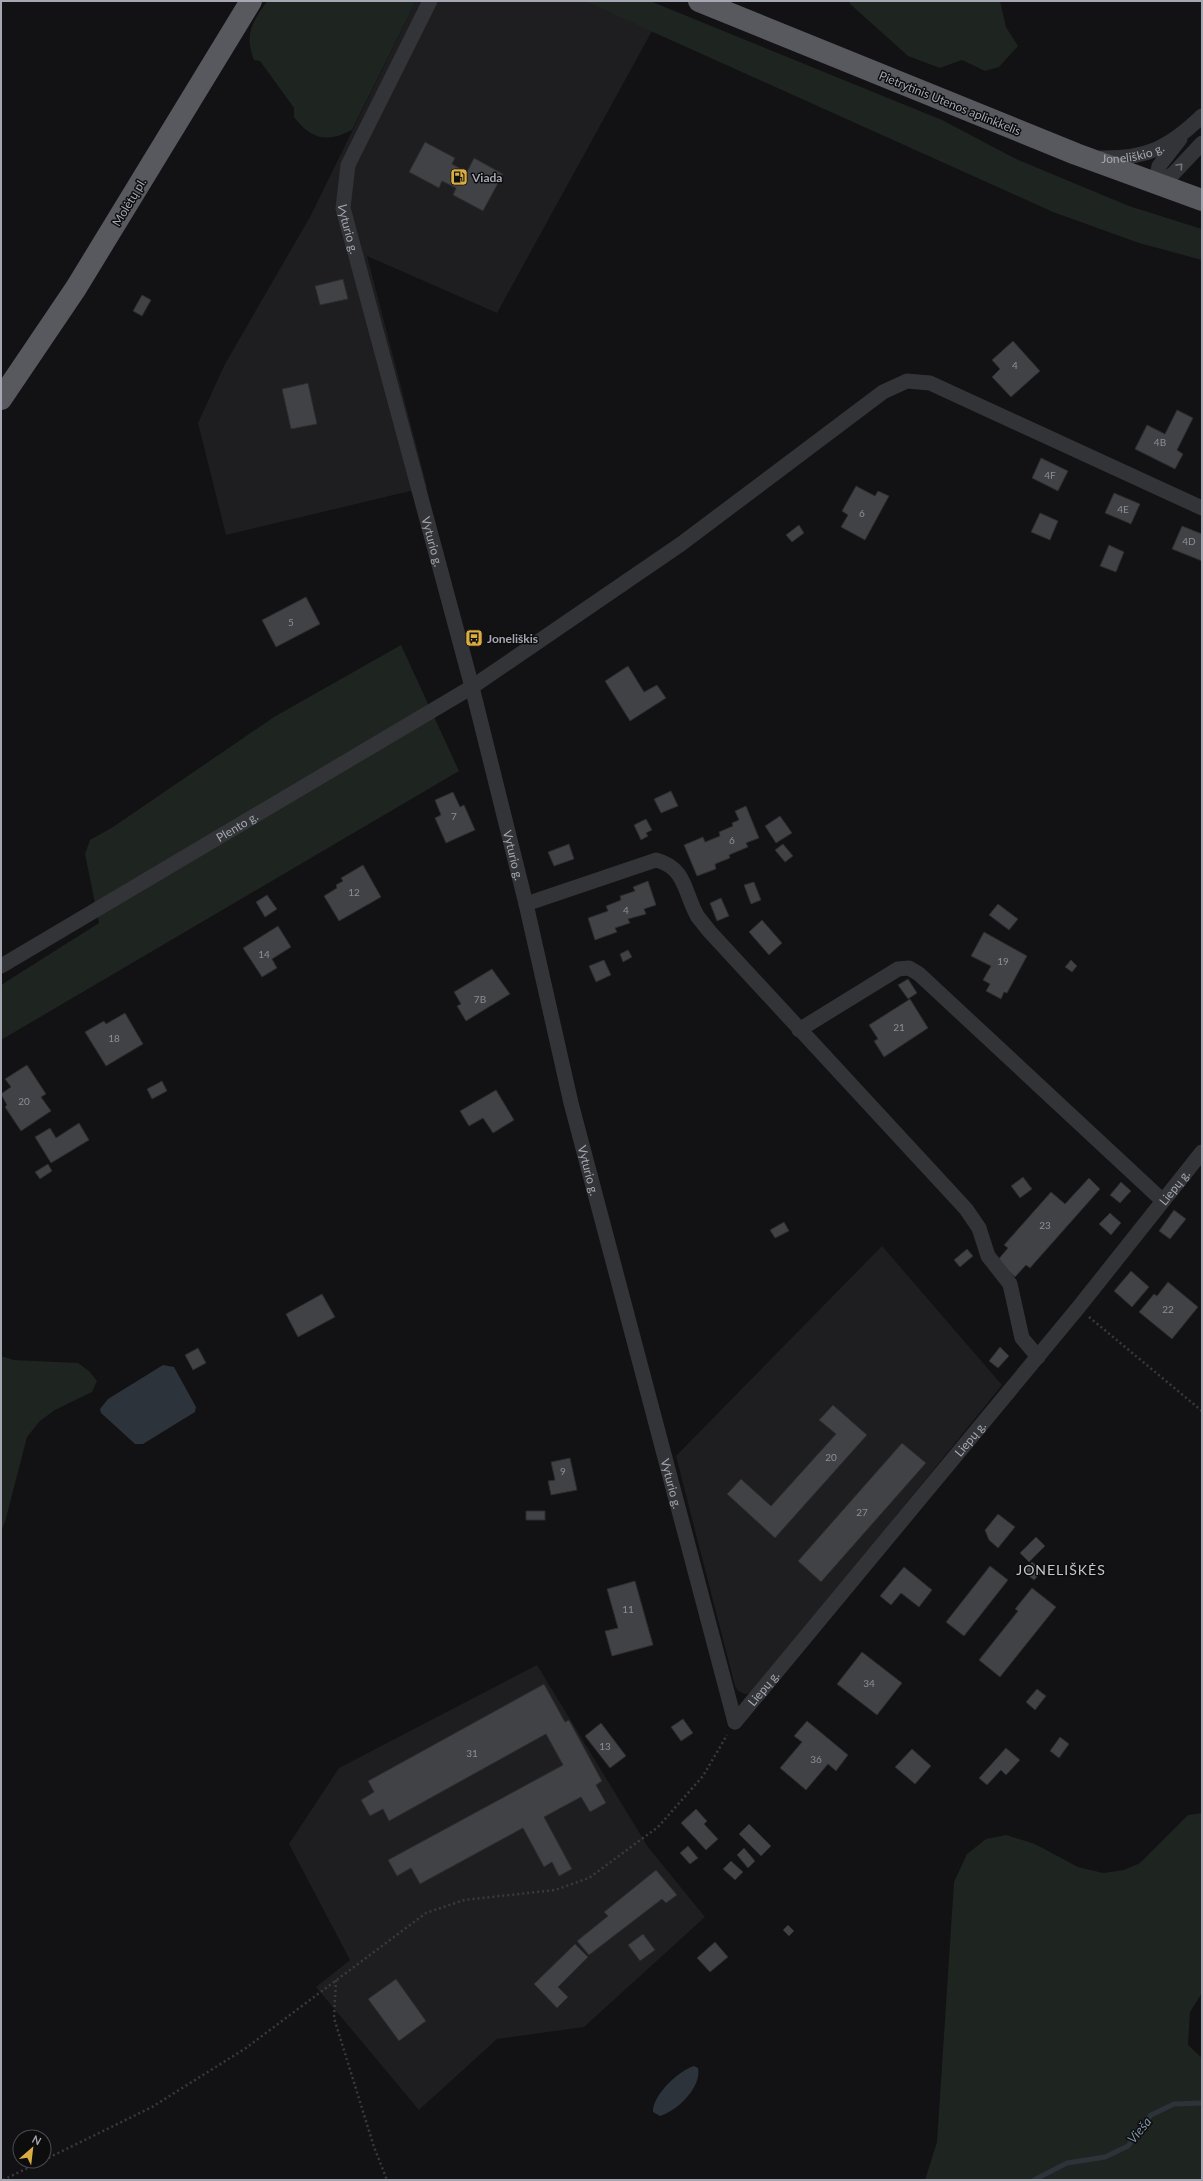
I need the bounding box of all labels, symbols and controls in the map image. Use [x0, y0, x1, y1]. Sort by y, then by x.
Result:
street label: Pietrytinis Utenos aplinkkelis [877, 68, 1023, 138]
street label: Joneliškio g. [1101, 139, 1166, 166]
one-way arrow [1176, 163, 1183, 171]
fuel station icon: Viada [449, 167, 469, 187]
place label: Viada [471, 170, 502, 185]
street label: Molėtų pl. [109, 175, 149, 229]
street label: Vyturio g. [335, 203, 363, 255]
house number: 4 [1012, 359, 1018, 371]
house number: 4B [1154, 436, 1166, 448]
house number: 4F [1044, 469, 1056, 481]
house number: 4E [1117, 503, 1129, 515]
house number: 6 [859, 507, 865, 519]
street label: Vyturio g. [419, 515, 447, 568]
house number: 4D [1182, 535, 1196, 547]
house number: 5 [288, 616, 294, 628]
bus stop icon: Joneliškis [464, 628, 484, 648]
place label: Joneliškis [487, 631, 538, 646]
street label: Plento g. [213, 808, 261, 845]
house number: 7 [451, 810, 457, 822]
street label: Vyturio g. [500, 828, 527, 882]
house number: 6 [729, 834, 735, 846]
house number: 12 [348, 886, 360, 898]
house number: 4 [623, 904, 629, 916]
house number: 14 [258, 948, 270, 960]
house number: 19 [997, 955, 1009, 967]
house number: 7B [474, 993, 486, 1005]
house number: 21 [893, 1021, 905, 1033]
house number: 18 [108, 1032, 120, 1044]
house number: 20 [18, 1095, 30, 1107]
street label: Vyturio g. [575, 1144, 603, 1197]
street label: Liepų g. [1155, 1166, 1193, 1208]
house number: 23 [1039, 1219, 1051, 1231]
house number: 22 [1162, 1303, 1174, 1315]
street label: Liepų g. [951, 1418, 989, 1459]
house number: 20 [825, 1451, 837, 1463]
street label: Vyturio g. [658, 1457, 686, 1510]
house number: 9 [560, 1465, 566, 1477]
house number: 27 [856, 1506, 868, 1518]
district label: JONELIŠKĖS [1016, 1561, 1106, 1578]
house number: 11 [622, 1603, 634, 1615]
street label: Liepų g. [744, 1667, 782, 1709]
house number: 34 [863, 1677, 875, 1689]
house number: 13 [599, 1740, 611, 1752]
house number: 31 [466, 1747, 478, 1759]
house number: 36 [810, 1753, 822, 1765]
water label: Vieša [1124, 2113, 1155, 2146]
north arrow [12, 2129, 52, 2169]
text: N [30, 2132, 44, 2147]

